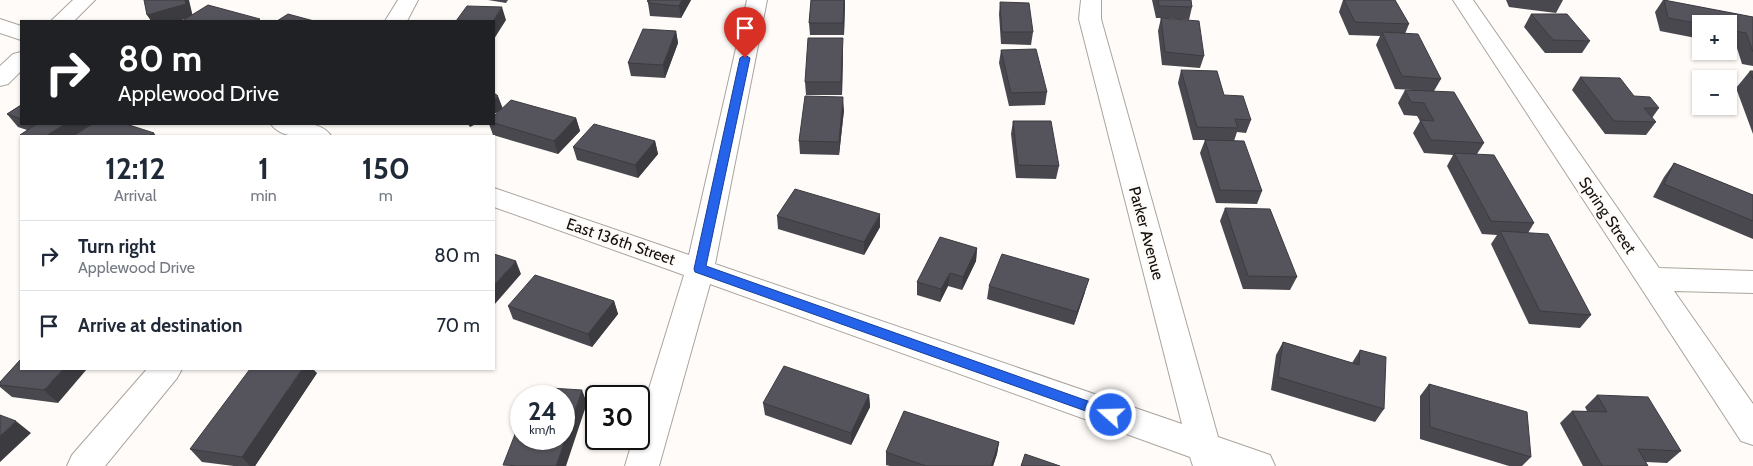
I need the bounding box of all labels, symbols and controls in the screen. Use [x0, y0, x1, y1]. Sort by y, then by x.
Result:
pin [724, 7, 766, 58]
icon: arrive [731, 14, 759, 42]
map controls [1692, 15, 1737, 115]
button: + [1692, 15, 1737, 60]
text: 80 m [118, 37, 202, 80]
icon: right [35, 40, 100, 105]
button: − [1692, 70, 1737, 115]
text: Applewood Drive [118, 80, 279, 107]
text: 12:12 [105, 150, 165, 187]
text: 1 [258, 150, 269, 187]
text: 150 [362, 150, 410, 187]
street label: Spring Street [1575, 173, 1640, 258]
street label: Parker Avenue [1125, 184, 1168, 282]
text: Arrival [114, 186, 156, 205]
text: min [250, 186, 277, 205]
text: m [379, 186, 393, 205]
street label: East 136th Street [564, 214, 678, 269]
text: Turn right [78, 235, 156, 258]
icon: right [35, 242, 63, 270]
text: 80 m [434, 244, 480, 267]
text: Applewood Drive [78, 258, 195, 277]
icon: arrive [35, 312, 63, 340]
text: Arrive at destination [78, 314, 242, 337]
text: 70 m [436, 314, 480, 337]
speed limit sign: 30 [585, 385, 650, 450]
position arrow [1084, 388, 1136, 440]
text: 24 [528, 396, 557, 426]
text: km/h [529, 422, 556, 437]

